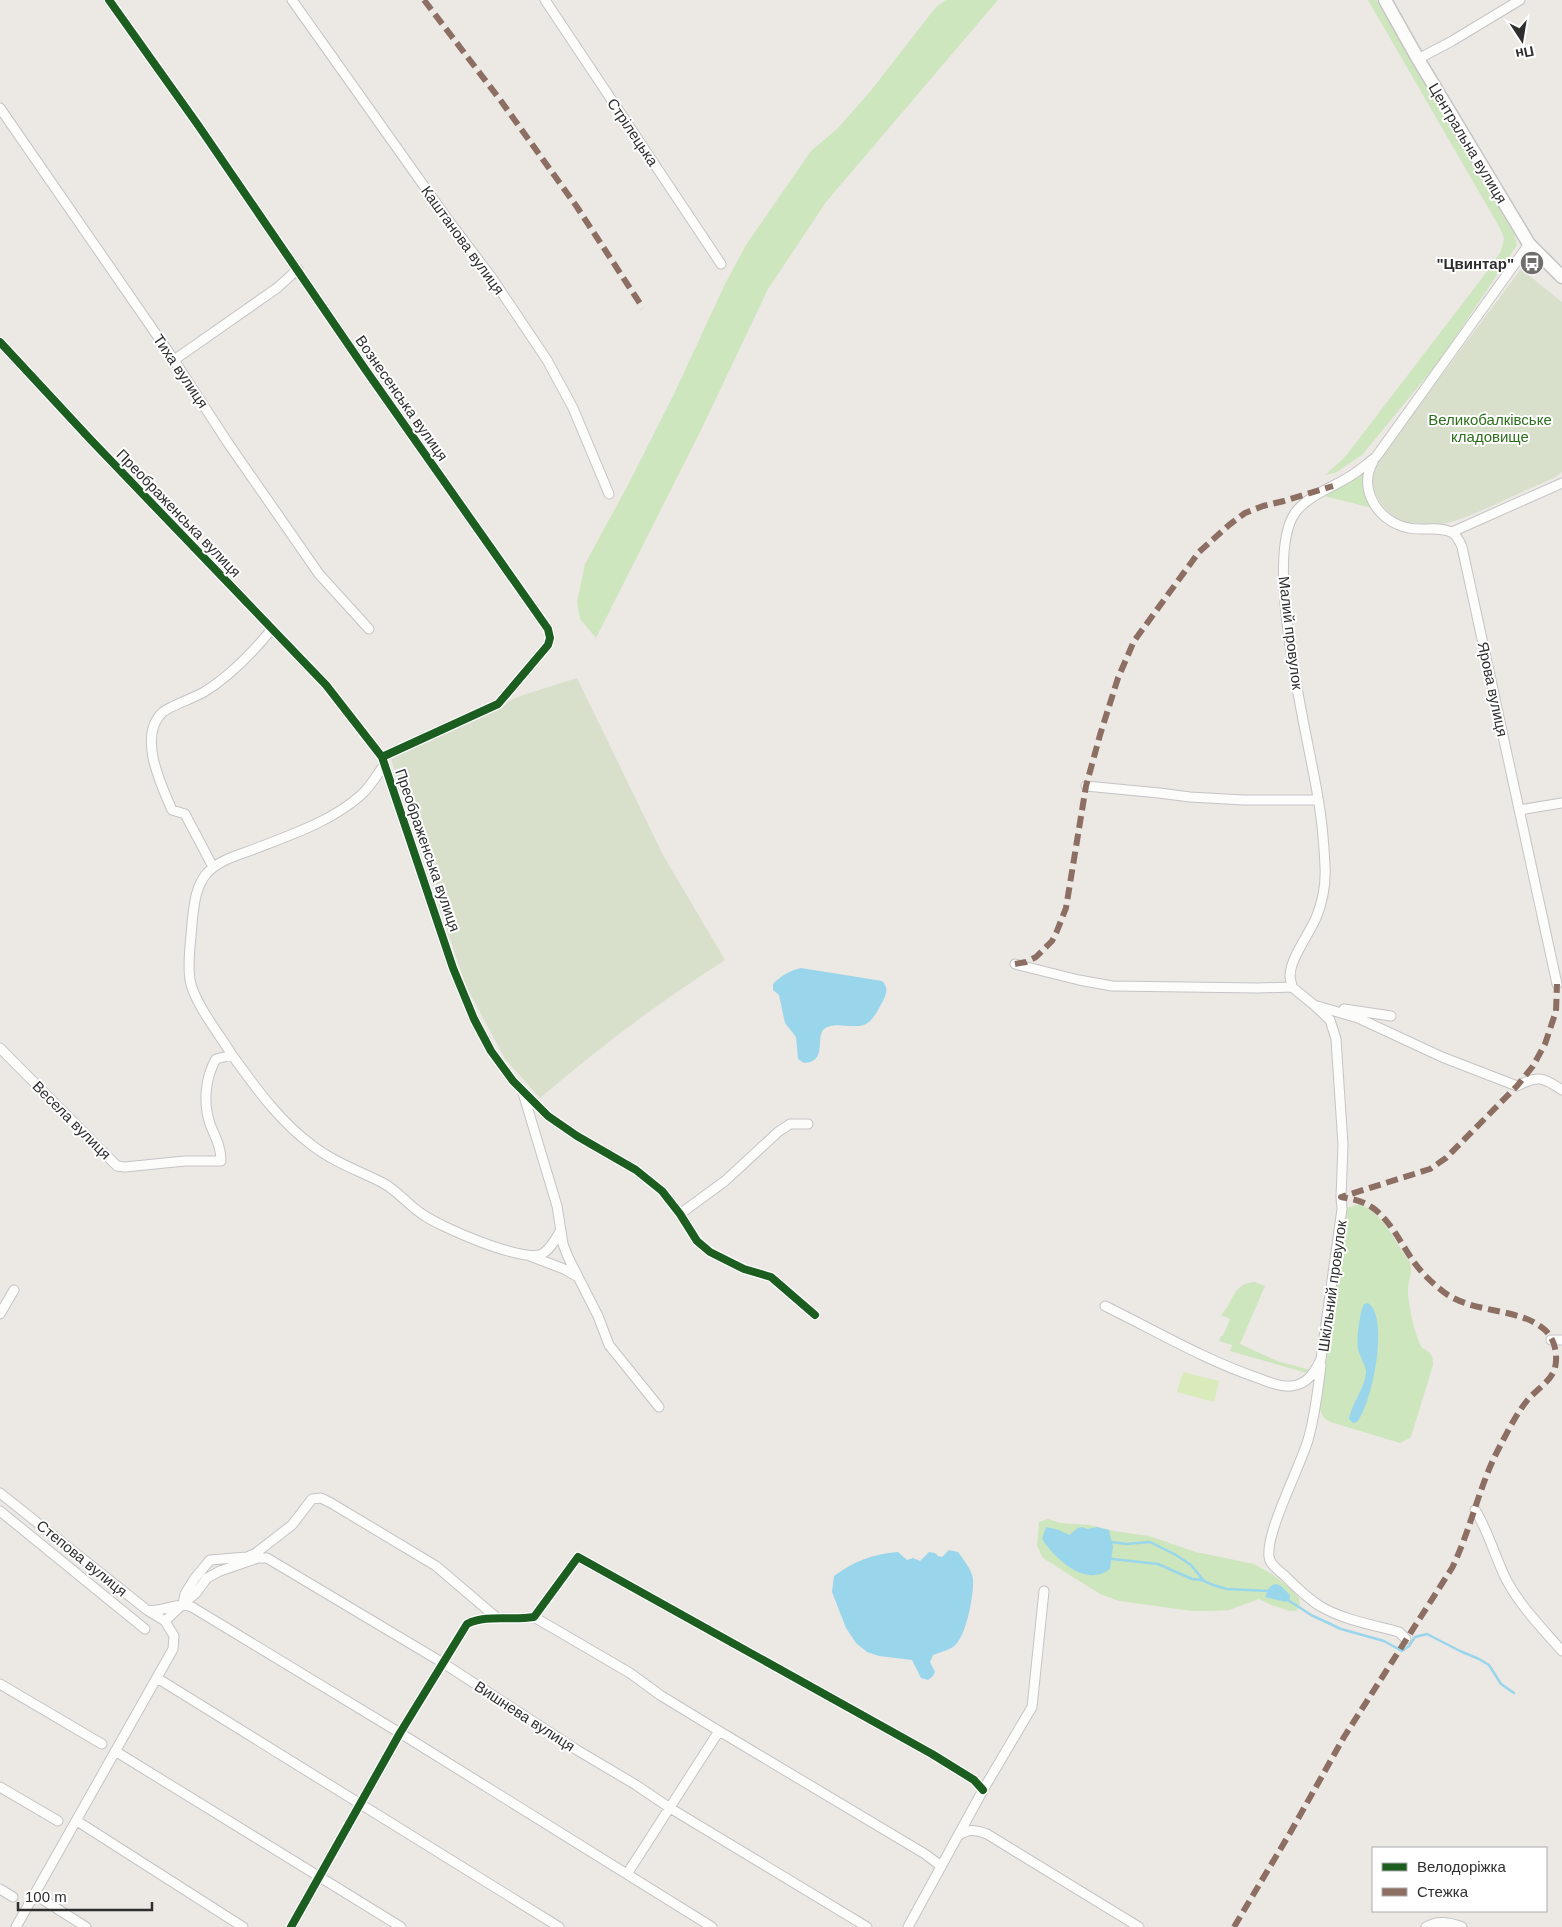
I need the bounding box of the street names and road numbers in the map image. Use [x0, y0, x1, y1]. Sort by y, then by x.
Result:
street label: Центральна вулиця [1425, 80, 1511, 206]
street label: Стрілецька [604, 95, 662, 170]
street label: Каштанова вулиця [418, 183, 508, 297]
street label: Тиха вулиця [150, 331, 212, 411]
street label: Вознесенська вулиця [352, 332, 452, 464]
street label: Преображенська вулиця [113, 446, 245, 580]
street label: Малий провулок [1276, 575, 1306, 691]
street label: Ярова вулиця [1475, 640, 1511, 738]
street label: Преображенська вулиця [392, 766, 464, 934]
street label: Весела вулиця [29, 1077, 115, 1163]
street label: Шкільний провулок [1314, 1219, 1350, 1353]
street label: Степова вулиця [33, 1516, 131, 1600]
street label: Вишнева вулиця [472, 1677, 578, 1755]

